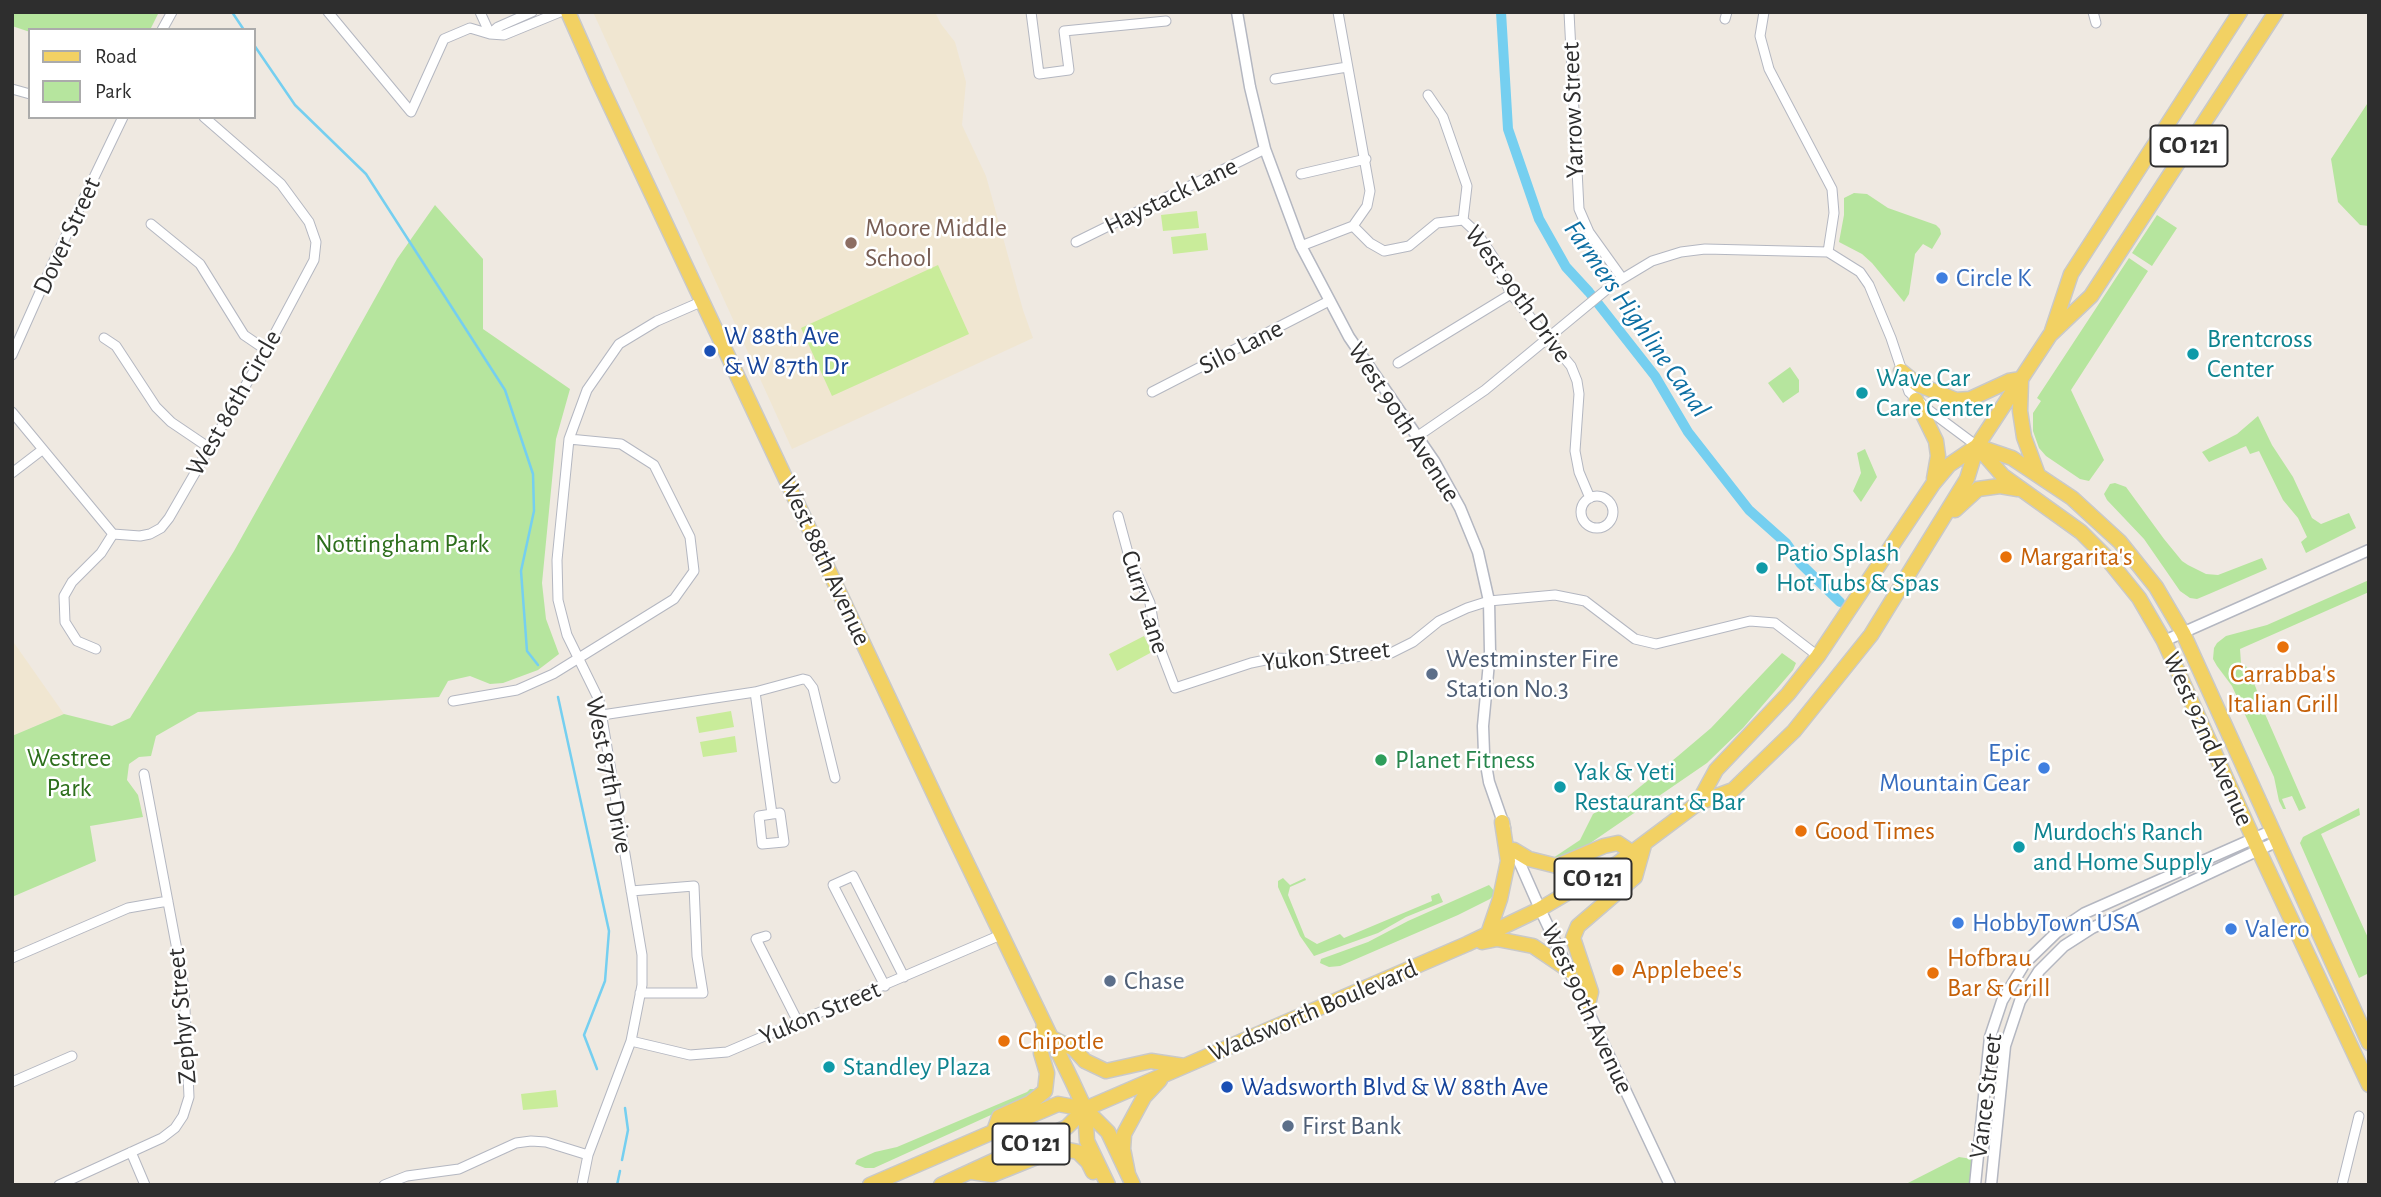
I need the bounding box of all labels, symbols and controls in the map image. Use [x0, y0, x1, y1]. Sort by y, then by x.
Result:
legend [28, 28, 256, 119]
street label: Yarrow Street [1555, 41, 1591, 179]
text: Road [95, 46, 137, 67]
text: Park [95, 81, 131, 102]
road number: CO 121 [2150, 126, 2228, 166]
street label: Haystack Lane [1099, 150, 1243, 242]
street label: Dover Street [26, 172, 108, 300]
place label: Moore Middle School [865, 212, 1007, 274]
water label: Farmers Highline Canal [1556, 214, 1718, 424]
street label: West 90th Drive [1458, 219, 1578, 369]
marker: Moore Middle School [843, 235, 859, 251]
place label: Circle K [1956, 262, 2031, 294]
marker: Circle K [1934, 270, 1950, 286]
street label: Silo Lane [1194, 313, 1288, 381]
place label: W 88th Ave & W 87th Dr [724, 320, 848, 382]
place label: Brentcross Center [2207, 323, 2313, 384]
street label: West 86th Circle [180, 324, 288, 482]
street label: West 90th Avenue [1341, 336, 1467, 508]
marker: W 88th Ave & W 87th Dr [702, 343, 718, 359]
marker: Brentcross Center [2185, 346, 2201, 362]
place label: Wave Car Care Center [1876, 362, 1993, 424]
marker: Wave Car Care Center [1854, 385, 1870, 401]
street label: West 88th Avenue [772, 472, 878, 650]
park label: Nottingham Park [315, 528, 489, 560]
place label: Patio Splash Hot Tubs & Spas [1776, 537, 1939, 598]
place label: Margarita's [2020, 541, 2133, 573]
street label: Curry Lane [1114, 546, 1176, 658]
marker: Margarita's [1998, 549, 2014, 565]
marker: Patio Splash Hot Tubs & Spas [1754, 560, 1770, 576]
street label: Yukon Street [1261, 634, 1391, 678]
marker: Carrabba's Italian Grill [2275, 639, 2291, 655]
place label: Westminster Fire Station No.3 [1446, 643, 1619, 704]
street label: West 92nd Avenue [2156, 647, 2260, 831]
place label: Carrabba's Italian Grill [2227, 658, 2339, 720]
marker: Westminster Fire Station No.3 [1424, 666, 1440, 682]
street label: West 87th Drive [578, 694, 640, 856]
place label: Epic Mountain Gear [1879, 737, 2030, 798]
park label: Westree Park [27, 742, 111, 804]
place label: Planet Fitness [1395, 744, 1535, 776]
marker: Planet Fitness [1373, 752, 1389, 768]
place label: Yak & Yeti Restaurant & Bar [1574, 756, 1745, 818]
marker: Epic Mountain Gear [2036, 760, 2052, 776]
marker: Yak & Yeti Restaurant & Bar [1552, 779, 1568, 795]
place label: Good Times [1815, 815, 1935, 847]
place label: Murdoch's Ranch and Home Supply [2033, 816, 2212, 878]
marker: Good Times [1793, 823, 1809, 839]
marker: Murdoch's Ranch and Home Supply [2011, 839, 2027, 855]
road number: CO 121 [1554, 858, 1632, 900]
place label: HobbyTown USA [1972, 907, 2140, 939]
place label: Valero [2245, 913, 2310, 945]
marker: HobbyTown USA [1950, 915, 1966, 931]
street label: West 90th Avenue [1534, 919, 1640, 1099]
marker: Valero [2223, 921, 2239, 937]
place label: Hofbrau Bar & Grill [1947, 942, 2050, 1004]
street label: Zephyr Street [161, 947, 203, 1085]
street label: Wadsworth Boulevard [1204, 953, 1422, 1069]
place label: Applebee's [1632, 954, 1742, 986]
marker: Applebee's [1610, 962, 1626, 978]
place label: Chase [1124, 965, 1185, 997]
marker: Hofbrau Bar & Grill [1925, 965, 1941, 981]
marker: Chase [1102, 973, 1118, 989]
street label: Yukon Street [755, 974, 885, 1052]
place label: Chipotle [1018, 1025, 1104, 1057]
street label: Vance Street [1963, 1032, 2009, 1160]
marker: Chipotle [996, 1033, 1012, 1049]
place label: Standley Plaza [843, 1051, 991, 1083]
marker: Standley Plaza [821, 1059, 837, 1075]
place label: Wadsworth Blvd & W 88th Ave [1241, 1071, 1549, 1103]
marker: Wadsworth Blvd & W 88th Ave [1219, 1079, 1235, 1095]
place label: First Bank [1302, 1110, 1401, 1142]
marker: First Bank [1280, 1118, 1296, 1134]
road number: CO 121 [992, 1124, 1070, 1164]

